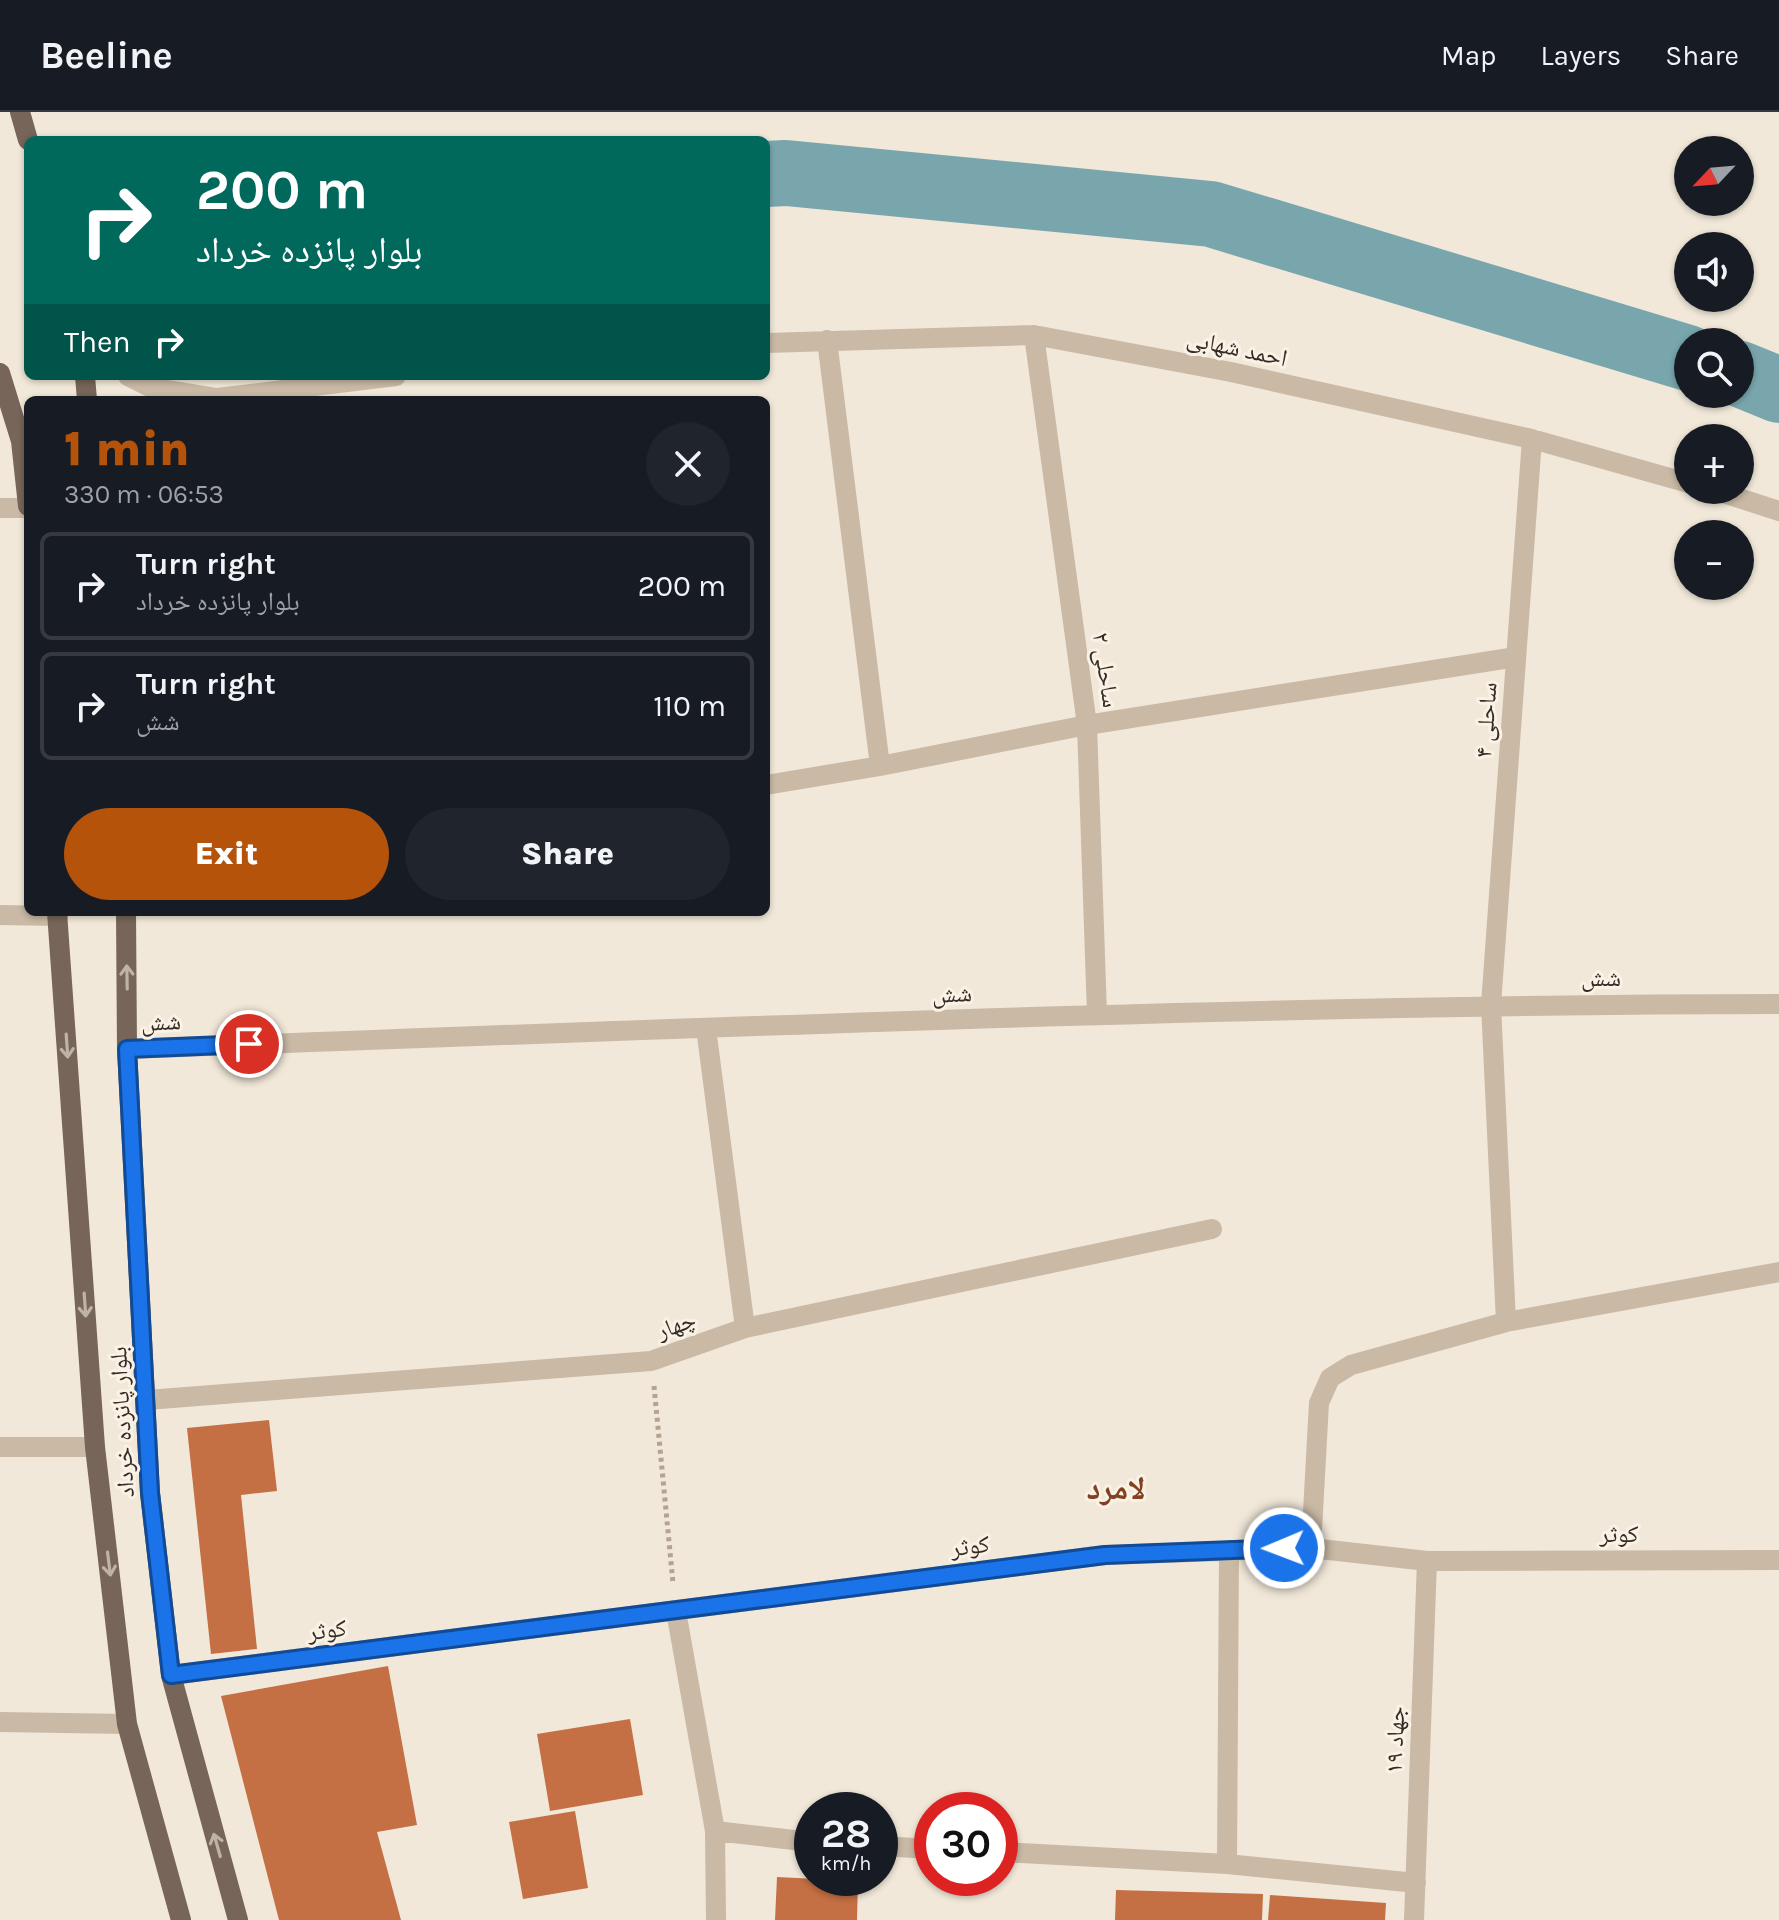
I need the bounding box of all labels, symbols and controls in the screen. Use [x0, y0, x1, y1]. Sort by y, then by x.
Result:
text: Beeline [40, 33, 173, 78]
text: Map [1441, 39, 1496, 72]
text: Layers [1540, 39, 1621, 72]
text: Share [1665, 39, 1739, 72]
north arrow [1674, 136, 1754, 216]
map controls [1674, 136, 1754, 600]
text: 200 m [196, 157, 368, 222]
icon: right [64, 168, 168, 272]
text: بلوار پانزده خرداد [196, 229, 422, 271]
button: sound [1674, 232, 1754, 312]
icon: right [147, 320, 191, 364]
text: Then [64, 324, 131, 360]
street label: احمد شهابی [1184, 324, 1290, 372]
button: search [1674, 328, 1754, 408]
text: 1 min [64, 421, 190, 477]
button: close [646, 422, 730, 506]
button: + [1674, 424, 1754, 504]
text: 330 m · 06:53 [64, 479, 224, 510]
button: − [1674, 520, 1754, 600]
text: Turn right [136, 546, 276, 582]
icon: right [68, 564, 112, 608]
text: 200 m [638, 568, 726, 604]
text: بلوار پانزده خرداد [136, 586, 300, 617]
street label: ساحلی ۲ [1087, 630, 1125, 710]
text: Turn right [136, 666, 276, 702]
street label: ساحلی ۴ [1469, 681, 1503, 759]
icon: right [68, 684, 112, 728]
text: 110 m [653, 688, 726, 724]
text: شش [136, 706, 180, 737]
button: Exit [64, 808, 389, 900]
button: Share [405, 808, 730, 900]
one-way arrow [119, 964, 134, 991]
street label: شش [1581, 964, 1621, 992]
street label: شش [931, 979, 973, 1009]
street label: شش [140, 1007, 182, 1037]
pin [215, 1010, 283, 1078]
icon: arrive [227, 1022, 271, 1066]
one-way arrow [60, 1032, 75, 1059]
one-way arrow [78, 1291, 93, 1318]
street label: چهار [652, 1305, 699, 1345]
street label: بلوار پانزده خرداد [104, 1346, 140, 1498]
district label: لامرد [1086, 1470, 1146, 1507]
position arrow [1242, 1506, 1326, 1590]
street label: کوثر [1598, 1520, 1639, 1548]
street label: کوثر [948, 1530, 991, 1562]
one-way arrow [101, 1550, 116, 1577]
street label: کوثر [305, 1614, 348, 1646]
street label: جهاد ۱۹ [1380, 1706, 1410, 1774]
speed limit sign: 30 [914, 1792, 1018, 1896]
text: 28 [821, 1810, 871, 1857]
one-way arrow [209, 1832, 224, 1858]
text: km/h [821, 1852, 871, 1875]

